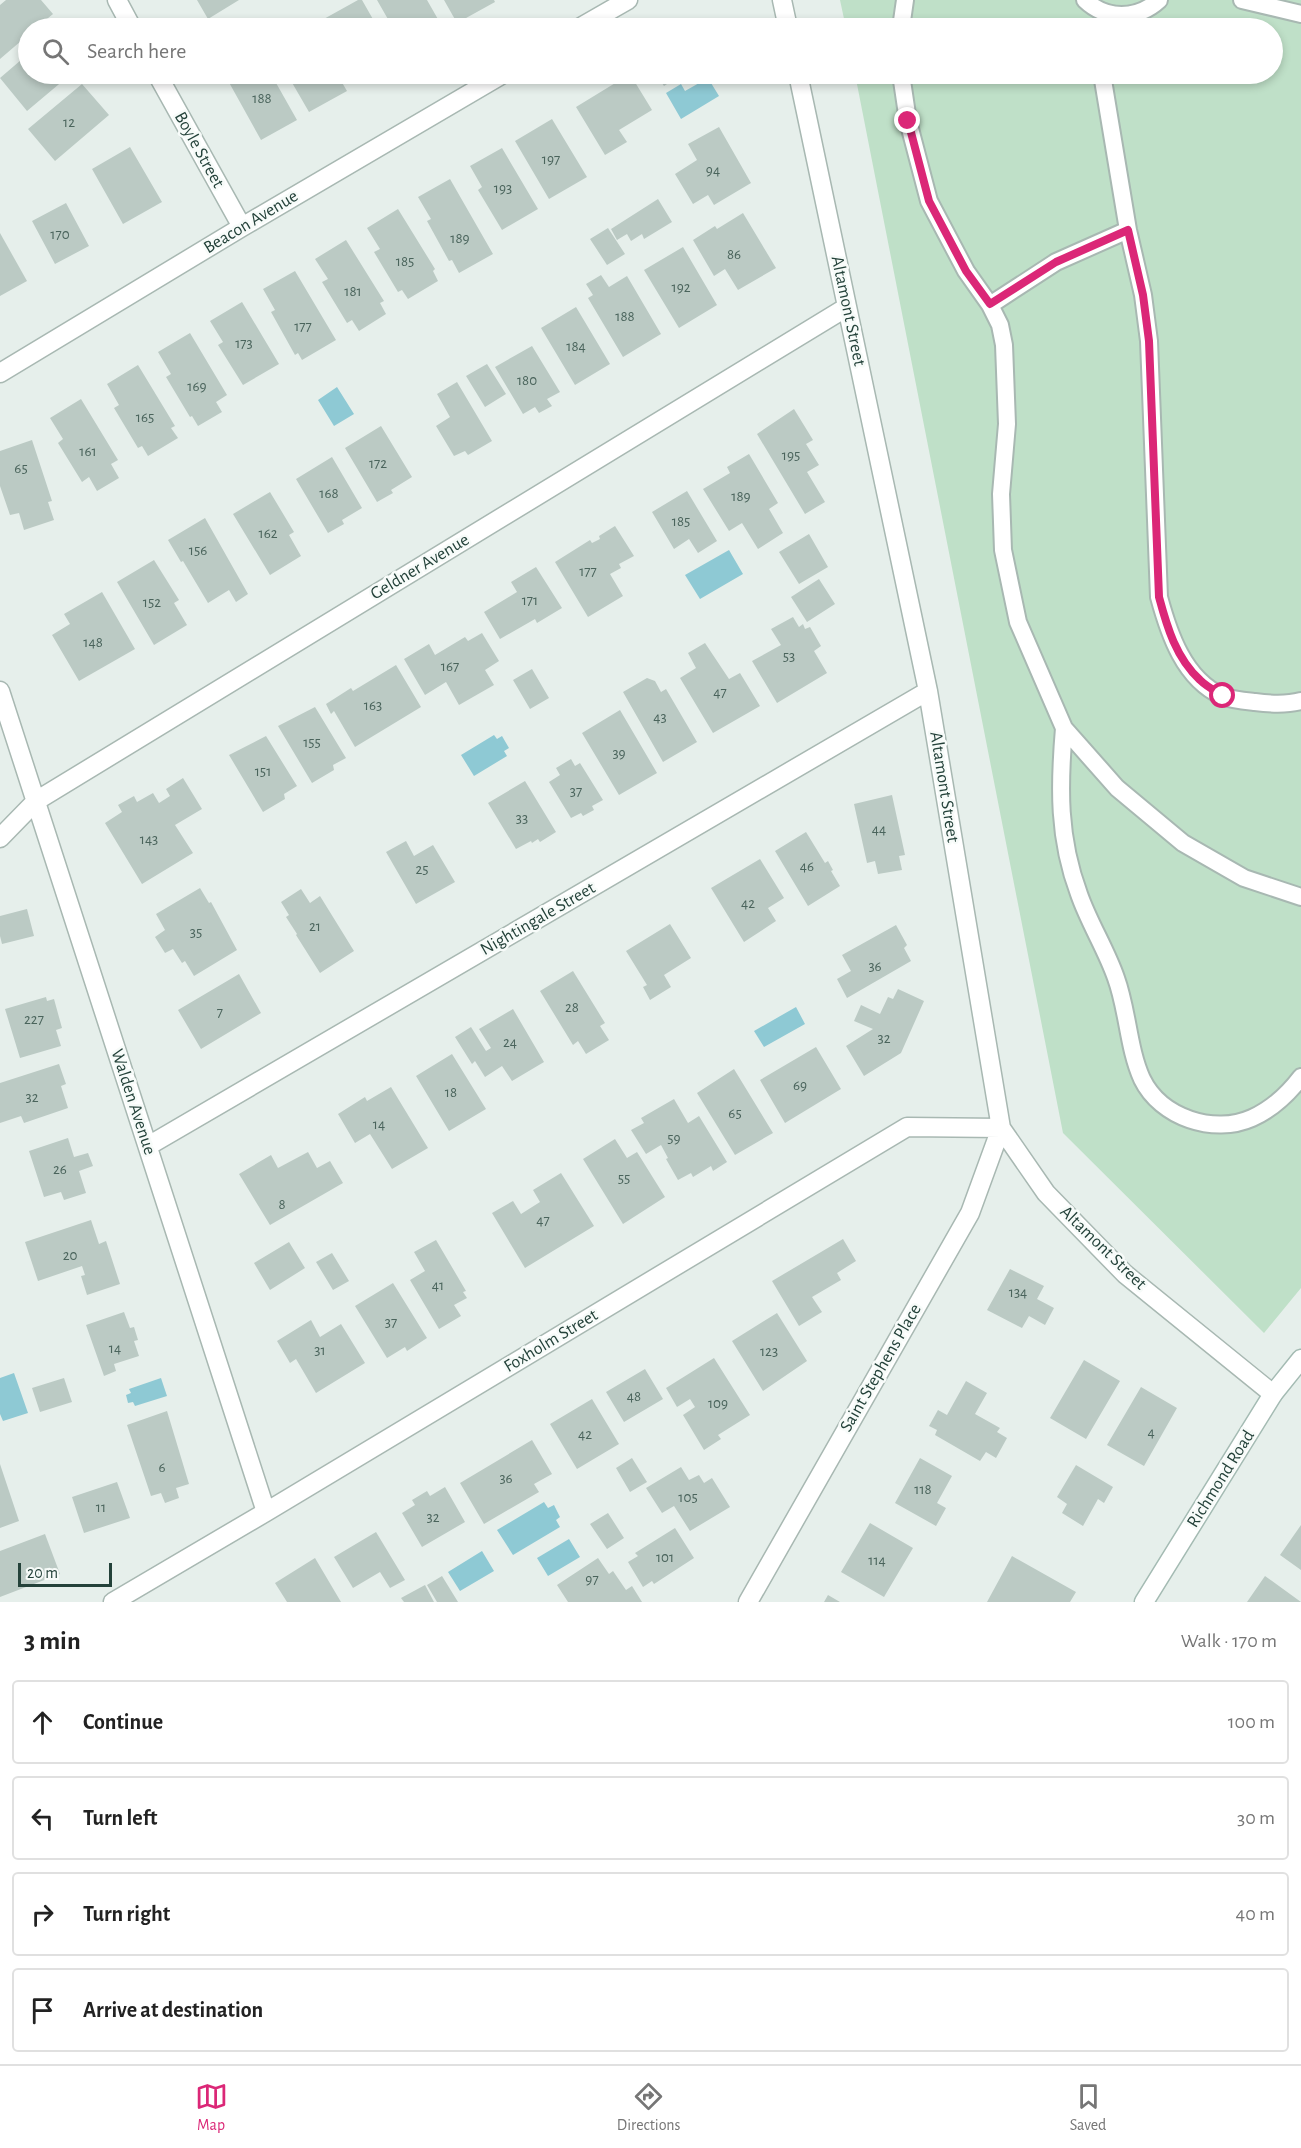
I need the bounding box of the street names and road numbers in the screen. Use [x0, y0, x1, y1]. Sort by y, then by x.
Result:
street label: Boyle Street [171, 109, 227, 191]
street label: Beacon Avenue [201, 187, 301, 257]
street label: Altamont Street [828, 254, 869, 368]
street label: Geldner Avenue [368, 531, 472, 603]
street label: Altamont Street [926, 730, 962, 844]
street label: Nightingale Street [478, 879, 599, 959]
street label: Walden Avenue [107, 1047, 159, 1157]
street label: Altamont Street [1056, 1203, 1150, 1294]
street label: Saint Stephens Place [837, 1301, 925, 1435]
street label: Foxholm Street [501, 1306, 601, 1376]
street label: Richmond Road [1184, 1427, 1258, 1531]

